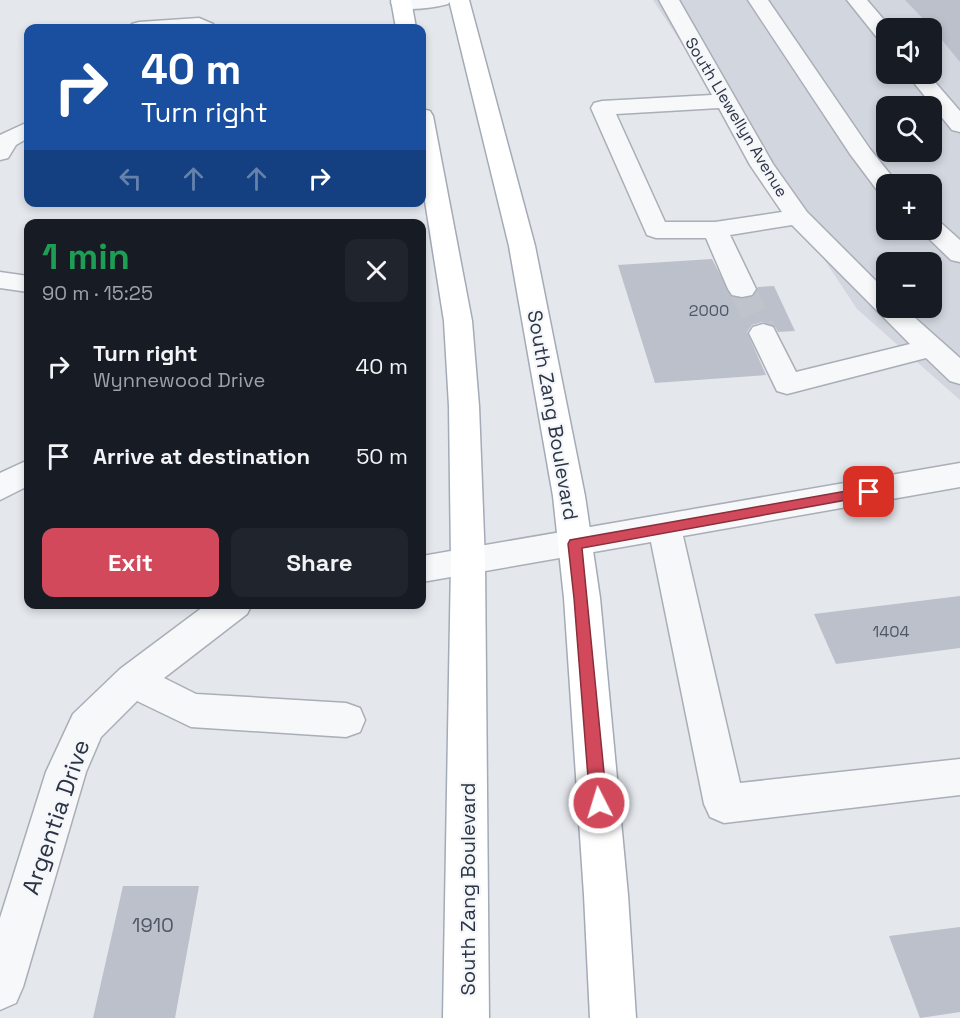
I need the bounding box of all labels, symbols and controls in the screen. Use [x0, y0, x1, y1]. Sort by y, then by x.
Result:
map controls [876, 18, 942, 318]
button: sound [876, 18, 942, 84]
street label: South Llewellyn Avenue [681, 34, 793, 201]
text: 40 m [141, 43, 241, 96]
icon: right [42, 48, 120, 126]
text: Turn right [141, 95, 268, 130]
button: search [876, 96, 942, 162]
icon: left [114, 162, 147, 195]
icon: ahead [177, 162, 210, 195]
icon: ahead [240, 162, 273, 195]
icon: right [303, 162, 336, 195]
button: + [876, 174, 942, 240]
text: 1 min [42, 234, 130, 280]
button: close [345, 239, 408, 302]
button: − [876, 252, 942, 318]
text: 90 m · 15:25 [42, 280, 153, 306]
house number: 2000 [689, 300, 729, 321]
street label: South Zang Boulevard [522, 308, 584, 522]
text: Turn right [93, 339, 198, 367]
icon: right [42, 350, 75, 383]
text: 40 m [356, 352, 408, 380]
text: Wynnewood Drive [93, 367, 265, 393]
icon: arrive [42, 440, 75, 473]
text: Arrive at destination [93, 442, 310, 470]
text: 50 m [356, 442, 408, 470]
pin [843, 466, 894, 517]
icon: arrive [852, 475, 885, 508]
button: Exit [42, 528, 219, 597]
button: Share [231, 528, 408, 597]
house number: 1404 [873, 621, 909, 642]
street label: Argentia Drive [14, 735, 97, 899]
position arrow [567, 771, 631, 835]
street label: South Zang Boulevard [455, 783, 481, 995]
house number: 1910 [132, 912, 174, 938]

